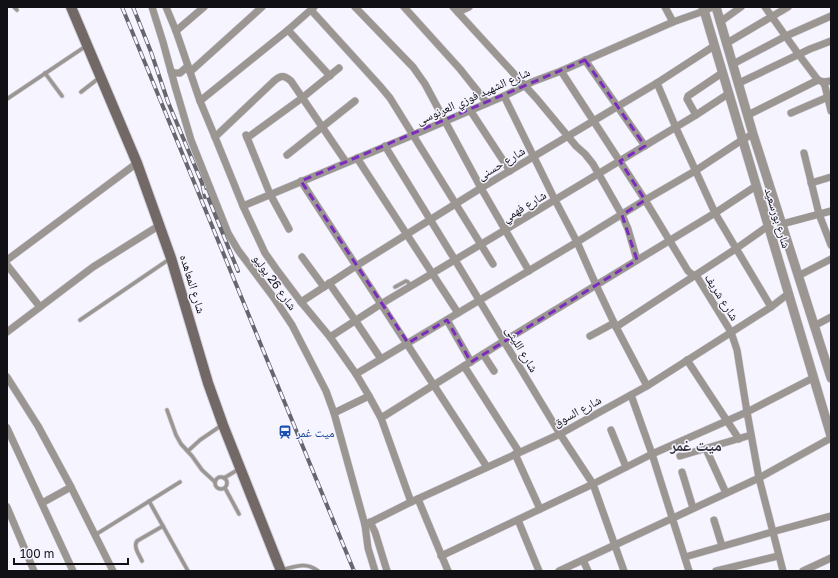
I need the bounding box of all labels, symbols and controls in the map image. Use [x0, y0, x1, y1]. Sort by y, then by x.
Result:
street label: شارع الشهيد فوزي العرنوسى [414, 64, 533, 131]
street label: شارع حسنى [474, 143, 528, 184]
street label: شارع بورسعيد [761, 186, 794, 250]
street label: شارع فهمي [499, 187, 550, 228]
street label: شارع 26 يوليو [249, 251, 300, 313]
street label: شارع المعاهده [176, 253, 209, 316]
street label: شارع شريف [701, 271, 742, 324]
street label: شارع الليثى [502, 323, 542, 375]
street label: شارع السوق [550, 392, 604, 431]
station icon: ميت غمر [277, 424, 293, 440]
place label: ميت غمر [295, 425, 334, 440]
district label: ميت غمر [669, 435, 722, 455]
scale bar [14, 540, 128, 566]
text: 100 m [20, 546, 54, 561]

